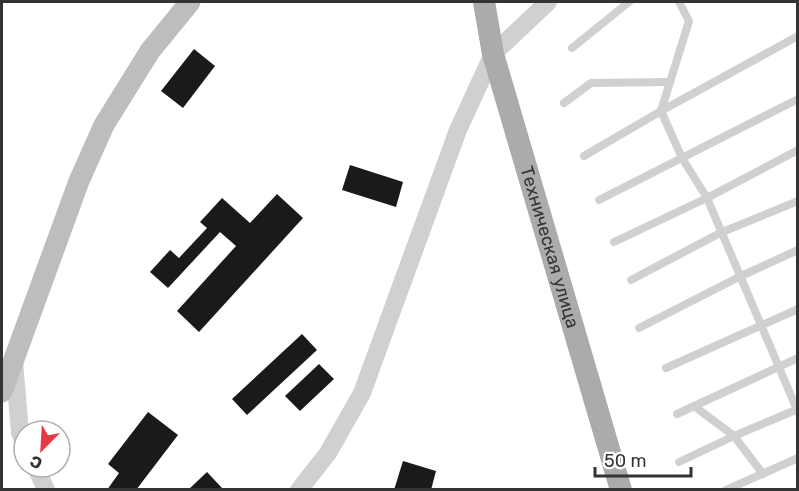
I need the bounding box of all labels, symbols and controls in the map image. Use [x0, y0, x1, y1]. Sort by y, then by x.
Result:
street label: Техническая улица [516, 164, 584, 331]
north arrow [12, 419, 72, 479]
scale bar [595, 440, 691, 478]
text: 50 m [604, 450, 647, 472]
text: С [27, 451, 45, 473]

